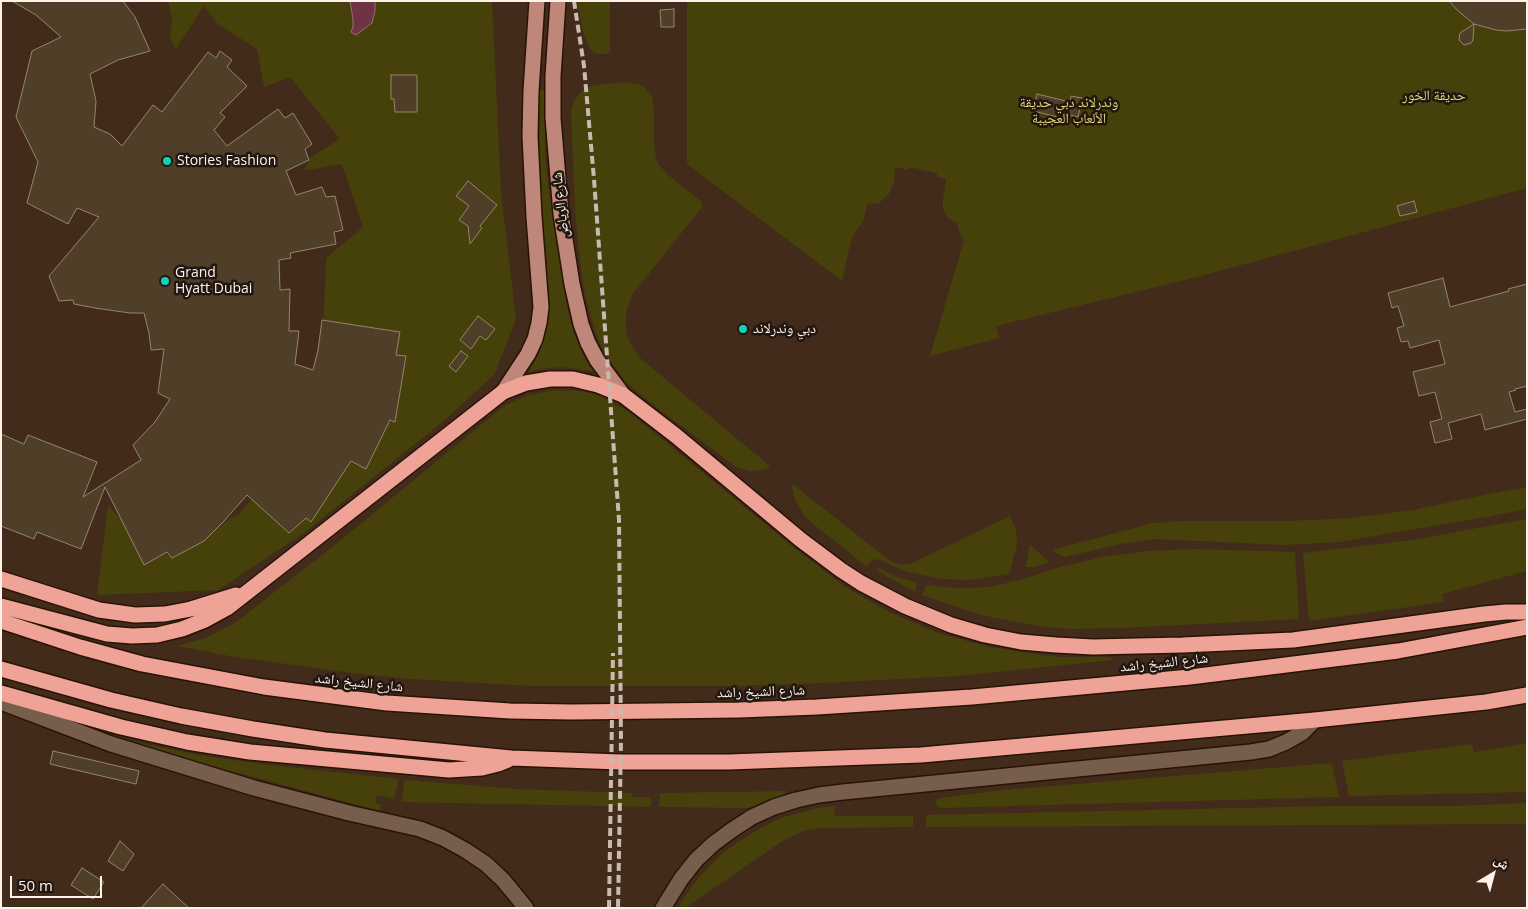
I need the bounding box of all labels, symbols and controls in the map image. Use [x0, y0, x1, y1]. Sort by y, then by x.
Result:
park label: حديقة الخور [1402, 88, 1466, 104]
park label: وندرلاند دبي حديقة الألعاب العجيبة [1020, 95, 1118, 128]
place label: Stories Fashion [177, 153, 276, 169]
marker: Stories Fashion [161, 155, 173, 167]
street label: شارع الرياض [549, 171, 573, 239]
place label: Grand Hyatt Dubai [175, 265, 252, 298]
marker: Grand Hyatt Dubai [159, 275, 171, 287]
place label: دبي وندرلاند [753, 321, 816, 337]
marker: دبي وندرلاند [737, 323, 749, 335]
street label: شارع الشيخ راشد [1119, 650, 1209, 676]
street label: شارع الشيخ راشد [314, 670, 404, 696]
street label: شارع الشيخ راشد [717, 682, 805, 702]
north arrow [1468, 849, 1518, 899]
text: ش [1491, 850, 1514, 874]
scale bar [12, 866, 105, 898]
text: 50 m [18, 875, 53, 895]

